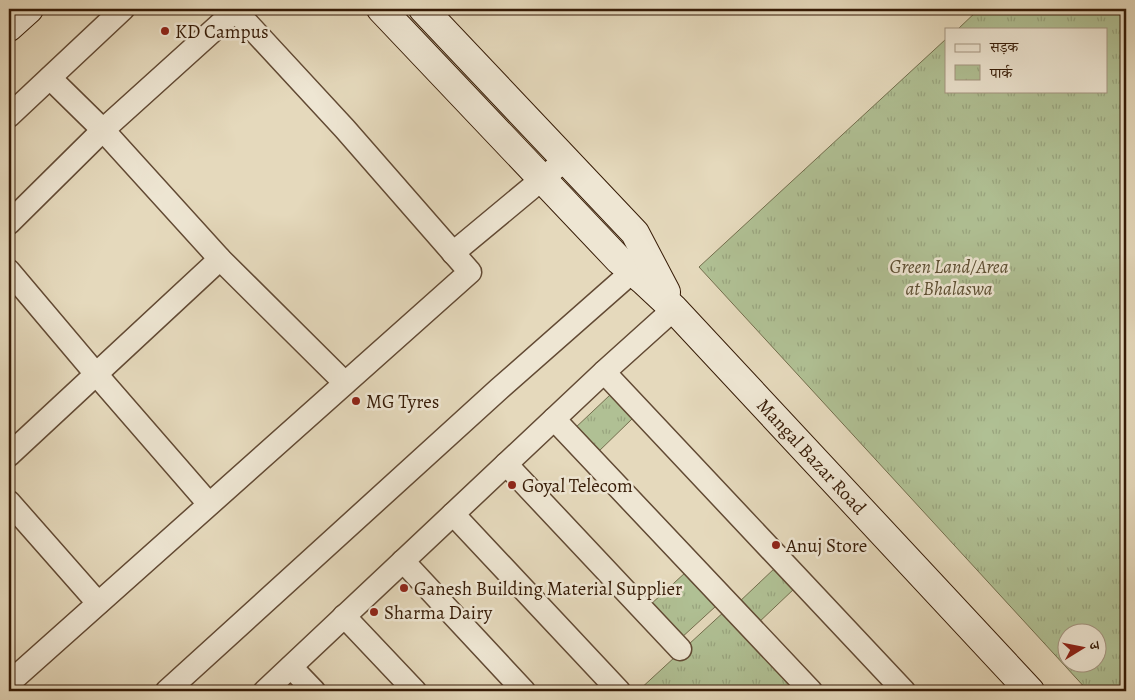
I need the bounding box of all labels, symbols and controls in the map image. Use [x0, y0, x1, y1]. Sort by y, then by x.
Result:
place label: KD Campus [175, 19, 269, 45]
marker: KD Campus [159, 25, 171, 37]
legend [945, 28, 1108, 92]
text: सड़क [989, 37, 1019, 57]
text: पार्क [989, 63, 1013, 83]
park label: Green Land/Area at Bhalaswa [890, 254, 1009, 302]
place label: MG Tyres [366, 389, 439, 415]
street label: Mangal Bazar Road [751, 393, 872, 521]
marker: MG Tyres [350, 395, 362, 407]
place label: Goyal Telecom [522, 473, 633, 499]
marker: Goyal Telecom [506, 479, 518, 491]
place label: Anuj Store [785, 533, 867, 559]
marker: Anuj Store [770, 539, 782, 551]
place label: Ganesh Building Material Supplier [414, 576, 682, 602]
marker: Ganesh Building Material Supplier [398, 582, 410, 594]
place label: Sharma Dairy [384, 600, 493, 626]
marker: Sharma Dairy [368, 606, 380, 618]
north arrow [1058, 622, 1108, 672]
text: उ [1084, 640, 1104, 652]

